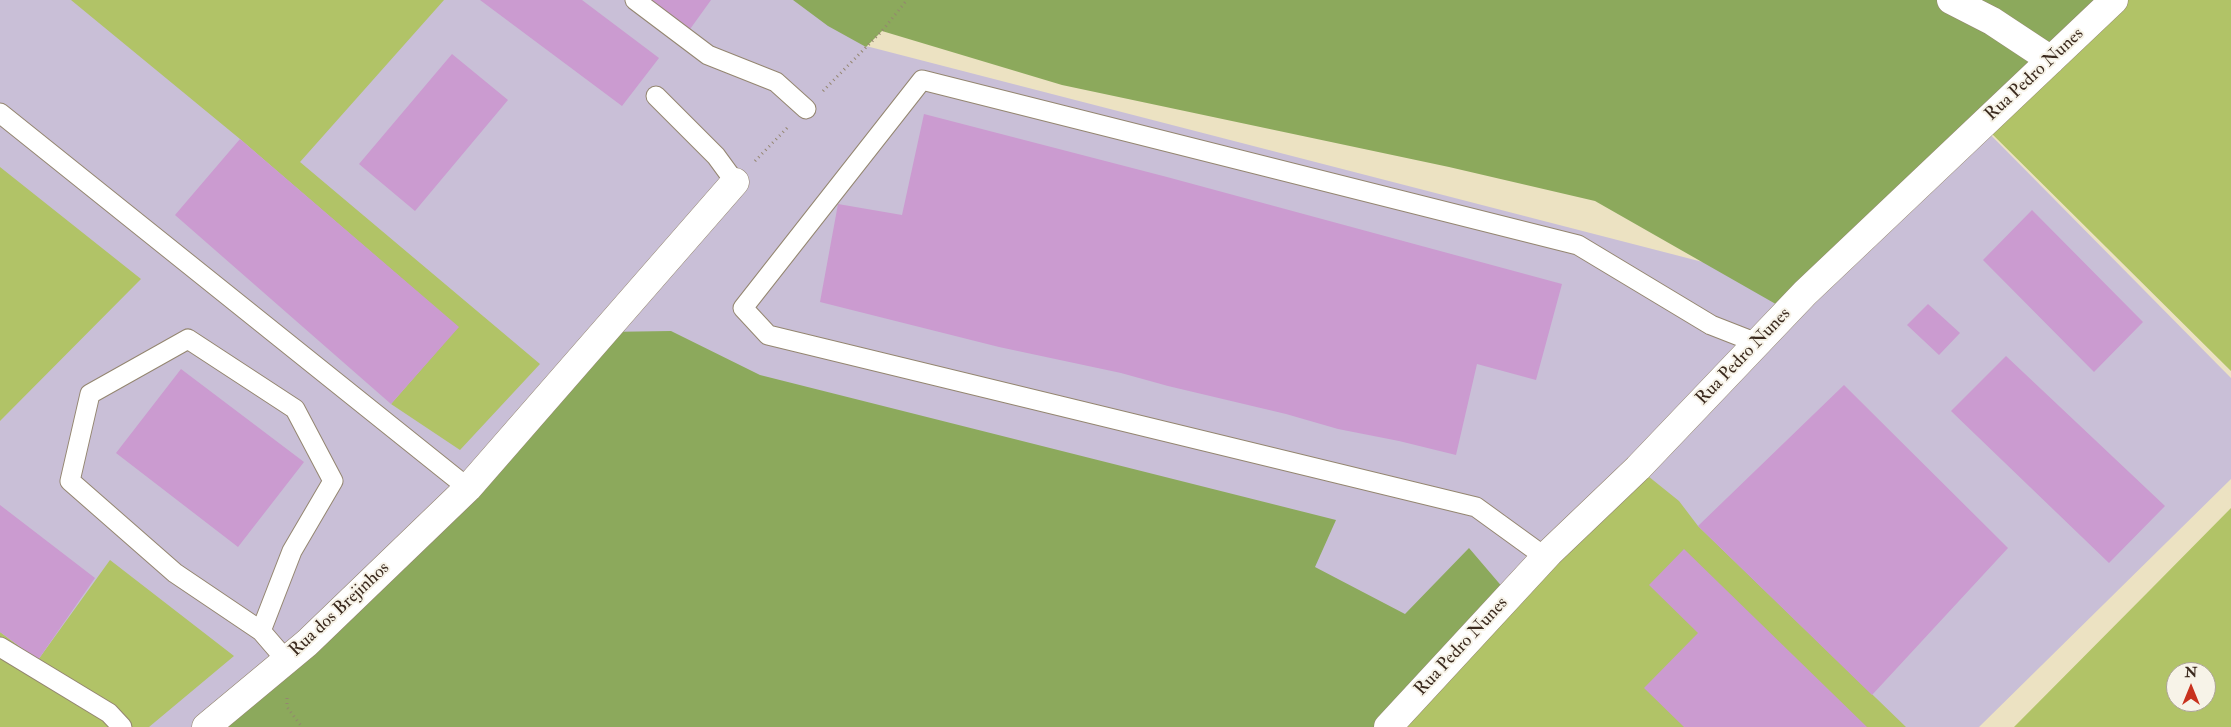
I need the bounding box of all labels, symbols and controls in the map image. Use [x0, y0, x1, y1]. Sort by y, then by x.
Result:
street label: Rua Pedro Nunes [1981, 24, 2089, 126]
street label: Rua Pedro Nunes [1692, 304, 1796, 410]
street label: Rua dos Brejinhos [285, 558, 395, 662]
street label: Rua Pedro Nunes [1411, 593, 1513, 701]
north arrow [2166, 662, 2216, 712]
text: N [2185, 664, 2197, 681]

